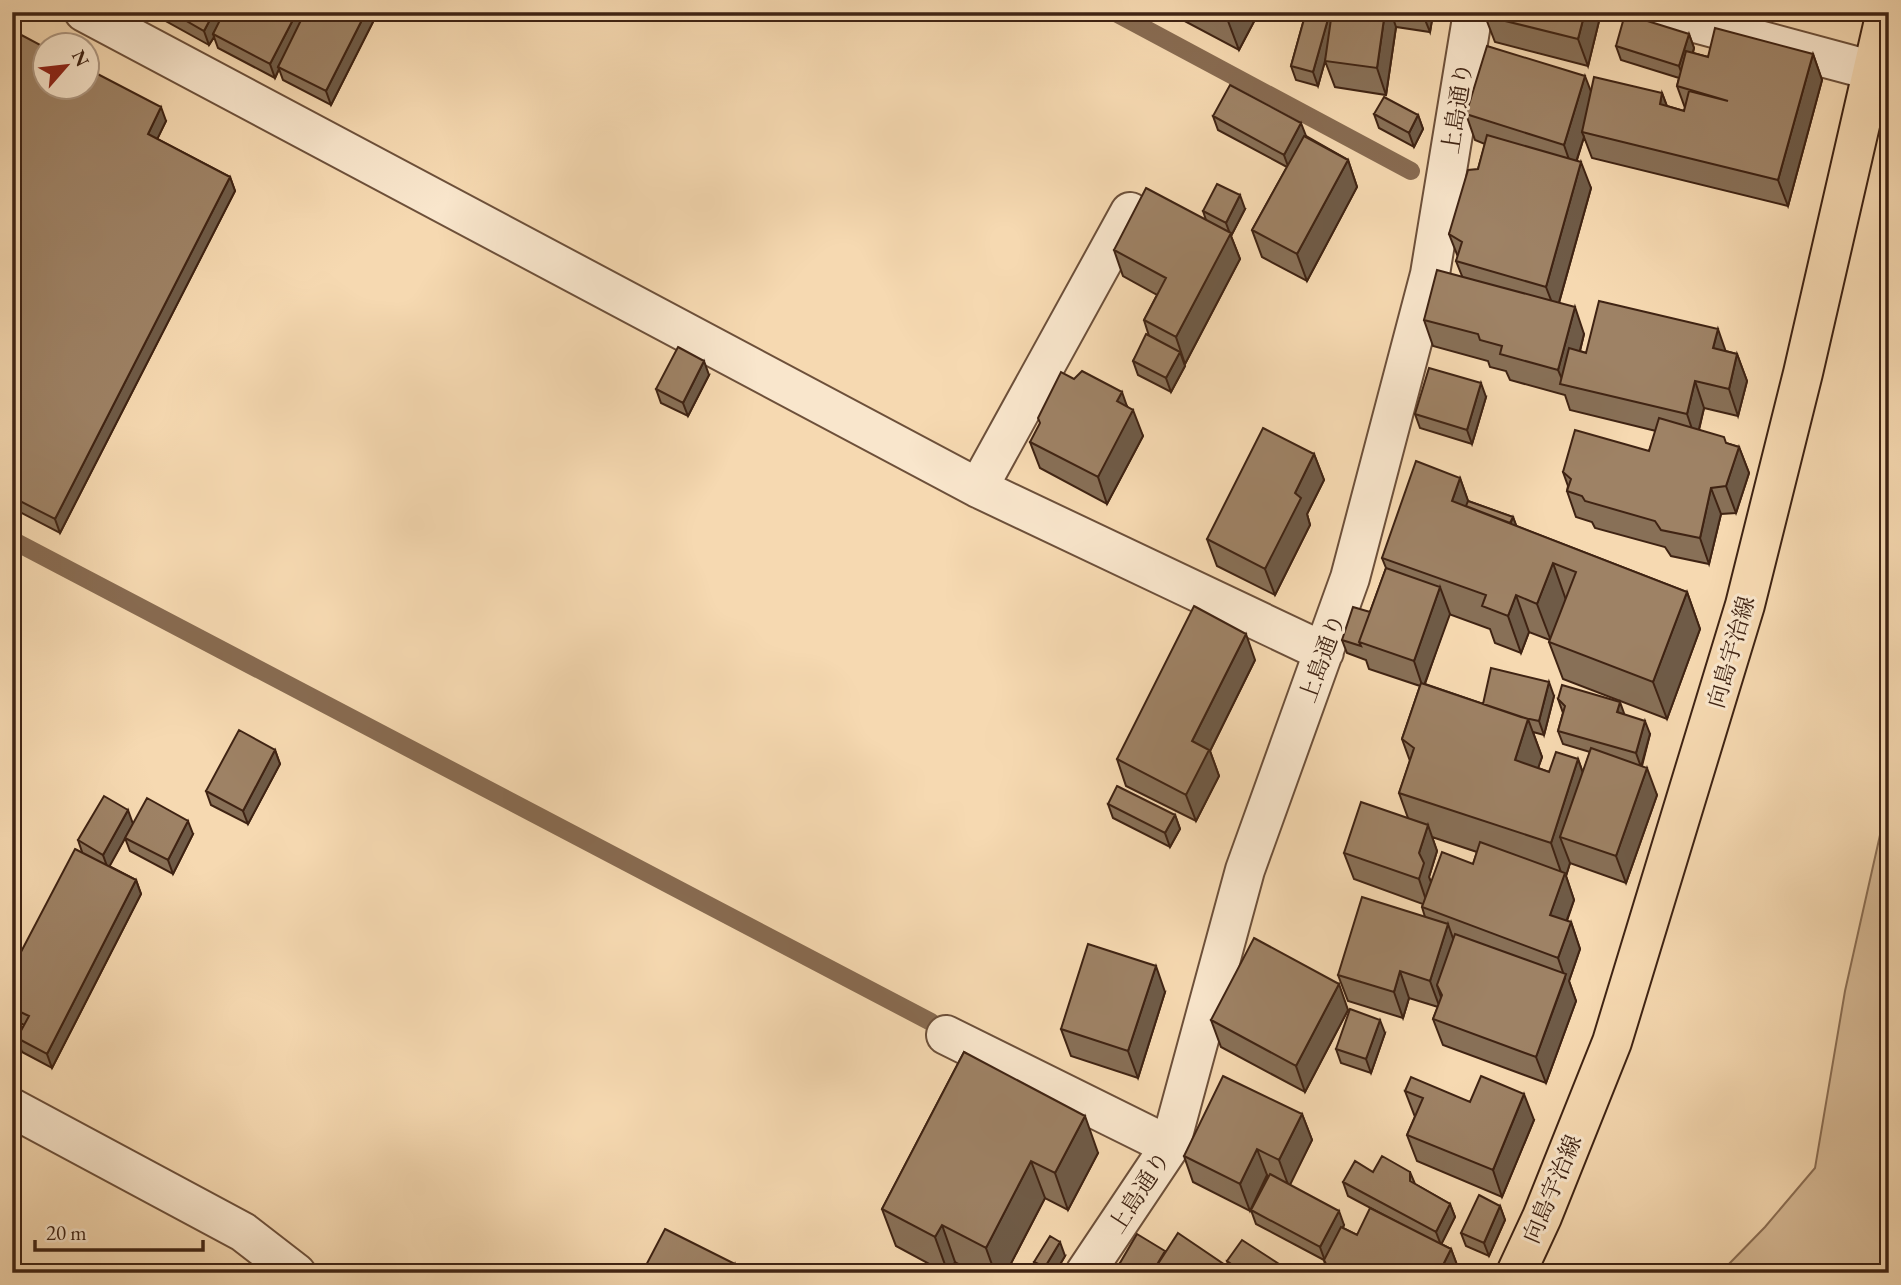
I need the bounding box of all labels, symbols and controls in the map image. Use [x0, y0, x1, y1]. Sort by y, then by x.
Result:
north arrow [32, 32, 102, 102]
text: N [66, 46, 96, 71]
street label: 上島通り [1435, 60, 1479, 156]
street label: 向島宇治線 [1701, 593, 1761, 711]
street label: 上島通り [1292, 610, 1352, 706]
street label: 向島宇治線 [1516, 1130, 1588, 1248]
street label: 上島通り [1101, 1145, 1177, 1239]
scale bar [35, 1208, 203, 1252]
text: 20 m [46, 1219, 87, 1246]

